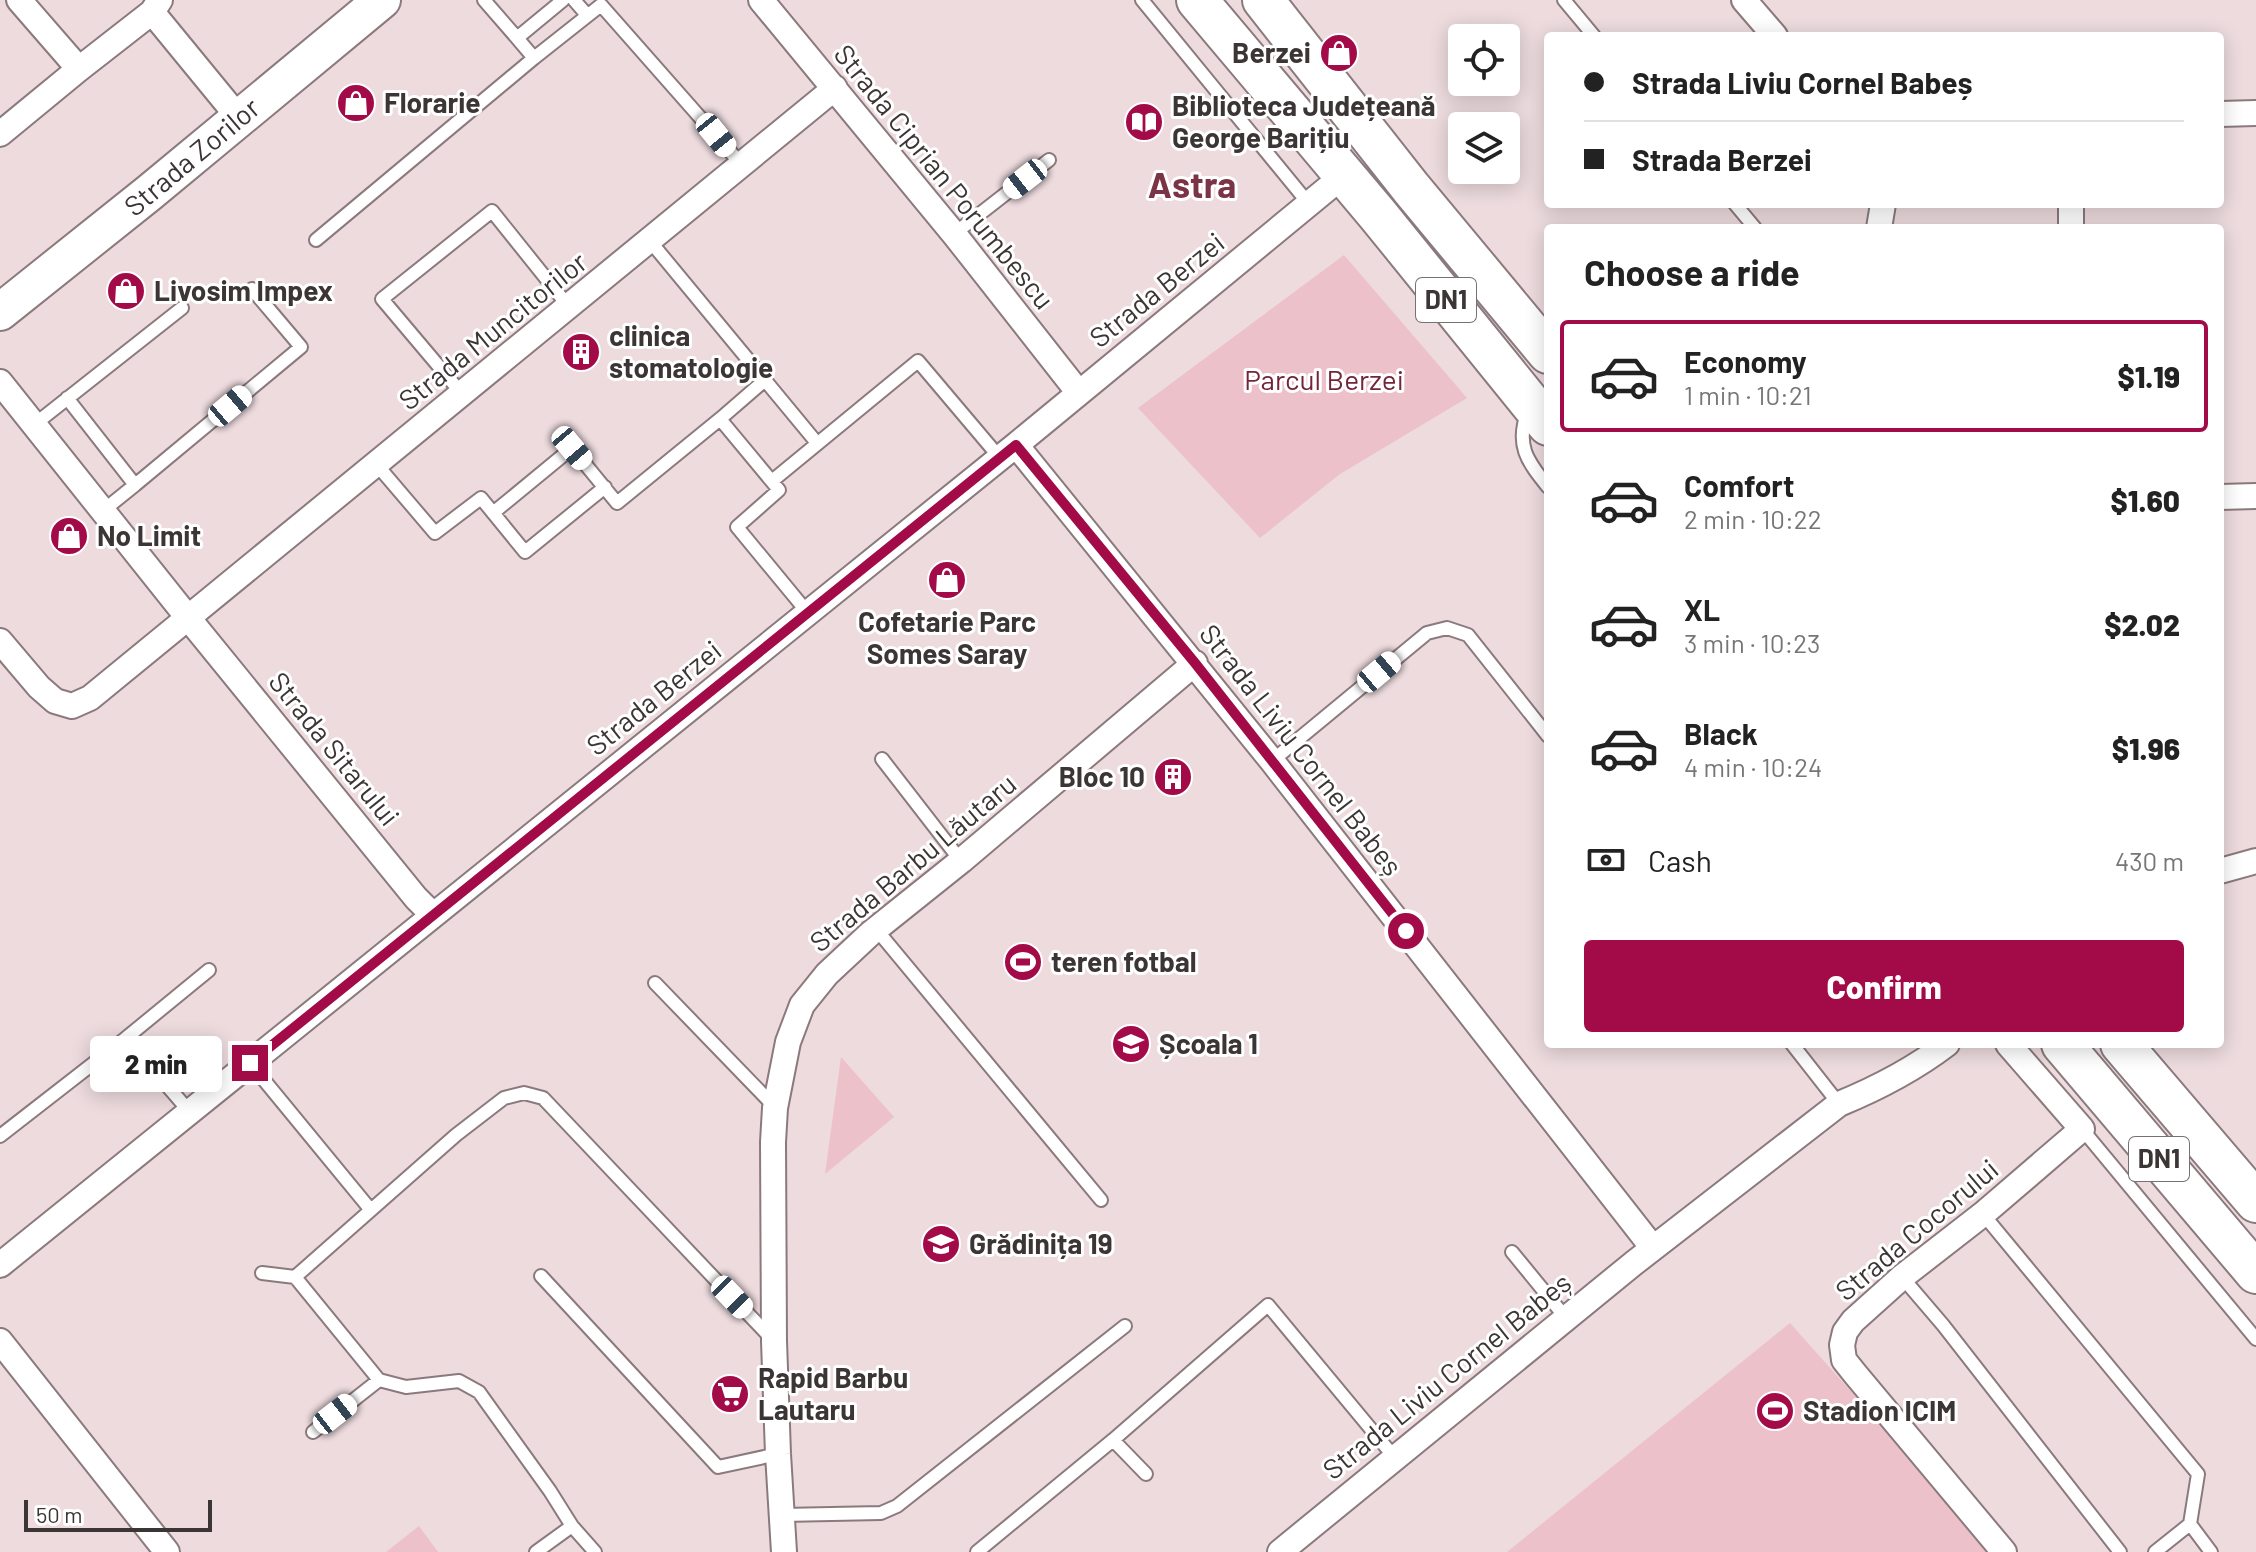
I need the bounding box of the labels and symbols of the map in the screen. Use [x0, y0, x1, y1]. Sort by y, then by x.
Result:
shop icon: Berzei [1318, 32, 1360, 74]
place label: Berzei [1232, 35, 1311, 69]
street label: Strada Ciprian Porumbescu [828, 37, 1062, 316]
shop icon: Florarie [335, 82, 377, 124]
place label: Florarie [384, 85, 481, 119]
place label: Biblioteca Județeană George Barițiu [1172, 88, 1436, 154]
street label: Strada Zorilor [117, 90, 266, 223]
library icon: Biblioteca Județeană George Barițiu [1123, 101, 1165, 143]
car [692, 109, 740, 161]
car [999, 155, 1051, 203]
district label: Astra [1148, 162, 1236, 205]
street label: Strada Berzei [1082, 225, 1231, 354]
street label: Strada Muncitorilor [391, 244, 593, 416]
shop icon: Livosim Impex [105, 270, 147, 312]
place label: Livosim Impex [154, 273, 333, 307]
road number: DN1 [1416, 278, 1476, 322]
place label: clinica stomatologie [609, 318, 773, 384]
building icon: clinica stomatologie [560, 331, 602, 373]
park label: Parcul Berzei [1244, 362, 1404, 396]
car [204, 381, 256, 431]
car [547, 422, 597, 474]
shop icon: No Limit [48, 515, 90, 557]
place label: No Limit [97, 518, 201, 552]
shop icon: Cofetarie Parc Somes Saray [926, 559, 968, 601]
place label: Cofetarie Parc Somes Saray [858, 604, 1036, 670]
street label: Strada Liviu Cornel Babeș [1193, 617, 1410, 882]
street label: Strada Berzei [579, 633, 728, 762]
car [1353, 647, 1405, 697]
street label: Strada Sitarului [262, 665, 407, 832]
building icon: Bloc 10 [1152, 756, 1194, 798]
place label: Bloc 10 [1059, 759, 1145, 793]
street label: Strada Barbu Lăutaru [802, 766, 1022, 958]
route start [1388, 913, 1424, 949]
sports icon: teren fotbal [1002, 941, 1044, 983]
place label: teren fotbal [1051, 944, 1197, 978]
school or university icon: Școala 1 [1110, 1023, 1152, 1065]
place label: Școala 1 [1159, 1026, 1258, 1060]
callout: 2 min [90, 1035, 222, 1091]
route end [232, 1045, 268, 1081]
road number: DN1 [2129, 1137, 2189, 1181]
street label: Strada Cocorului [1828, 1151, 2005, 1307]
school or university icon: Grădinița 19 [920, 1223, 962, 1265]
place label: Grădinița 19 [969, 1226, 1113, 1260]
street label: Strada Liviu Cornel Babeș [1315, 1265, 1577, 1486]
car [707, 1271, 757, 1323]
place label: Rapid Barbu Lautaru [758, 1360, 908, 1426]
supermarket icon: Rapid Barbu Lautaru [709, 1373, 751, 1415]
car [309, 1390, 361, 1438]
sports icon: Stadion ICIM [1754, 1390, 1796, 1432]
place label: Stadion ICIM [1803, 1393, 1956, 1427]
scale bar [24, 1496, 212, 1532]

